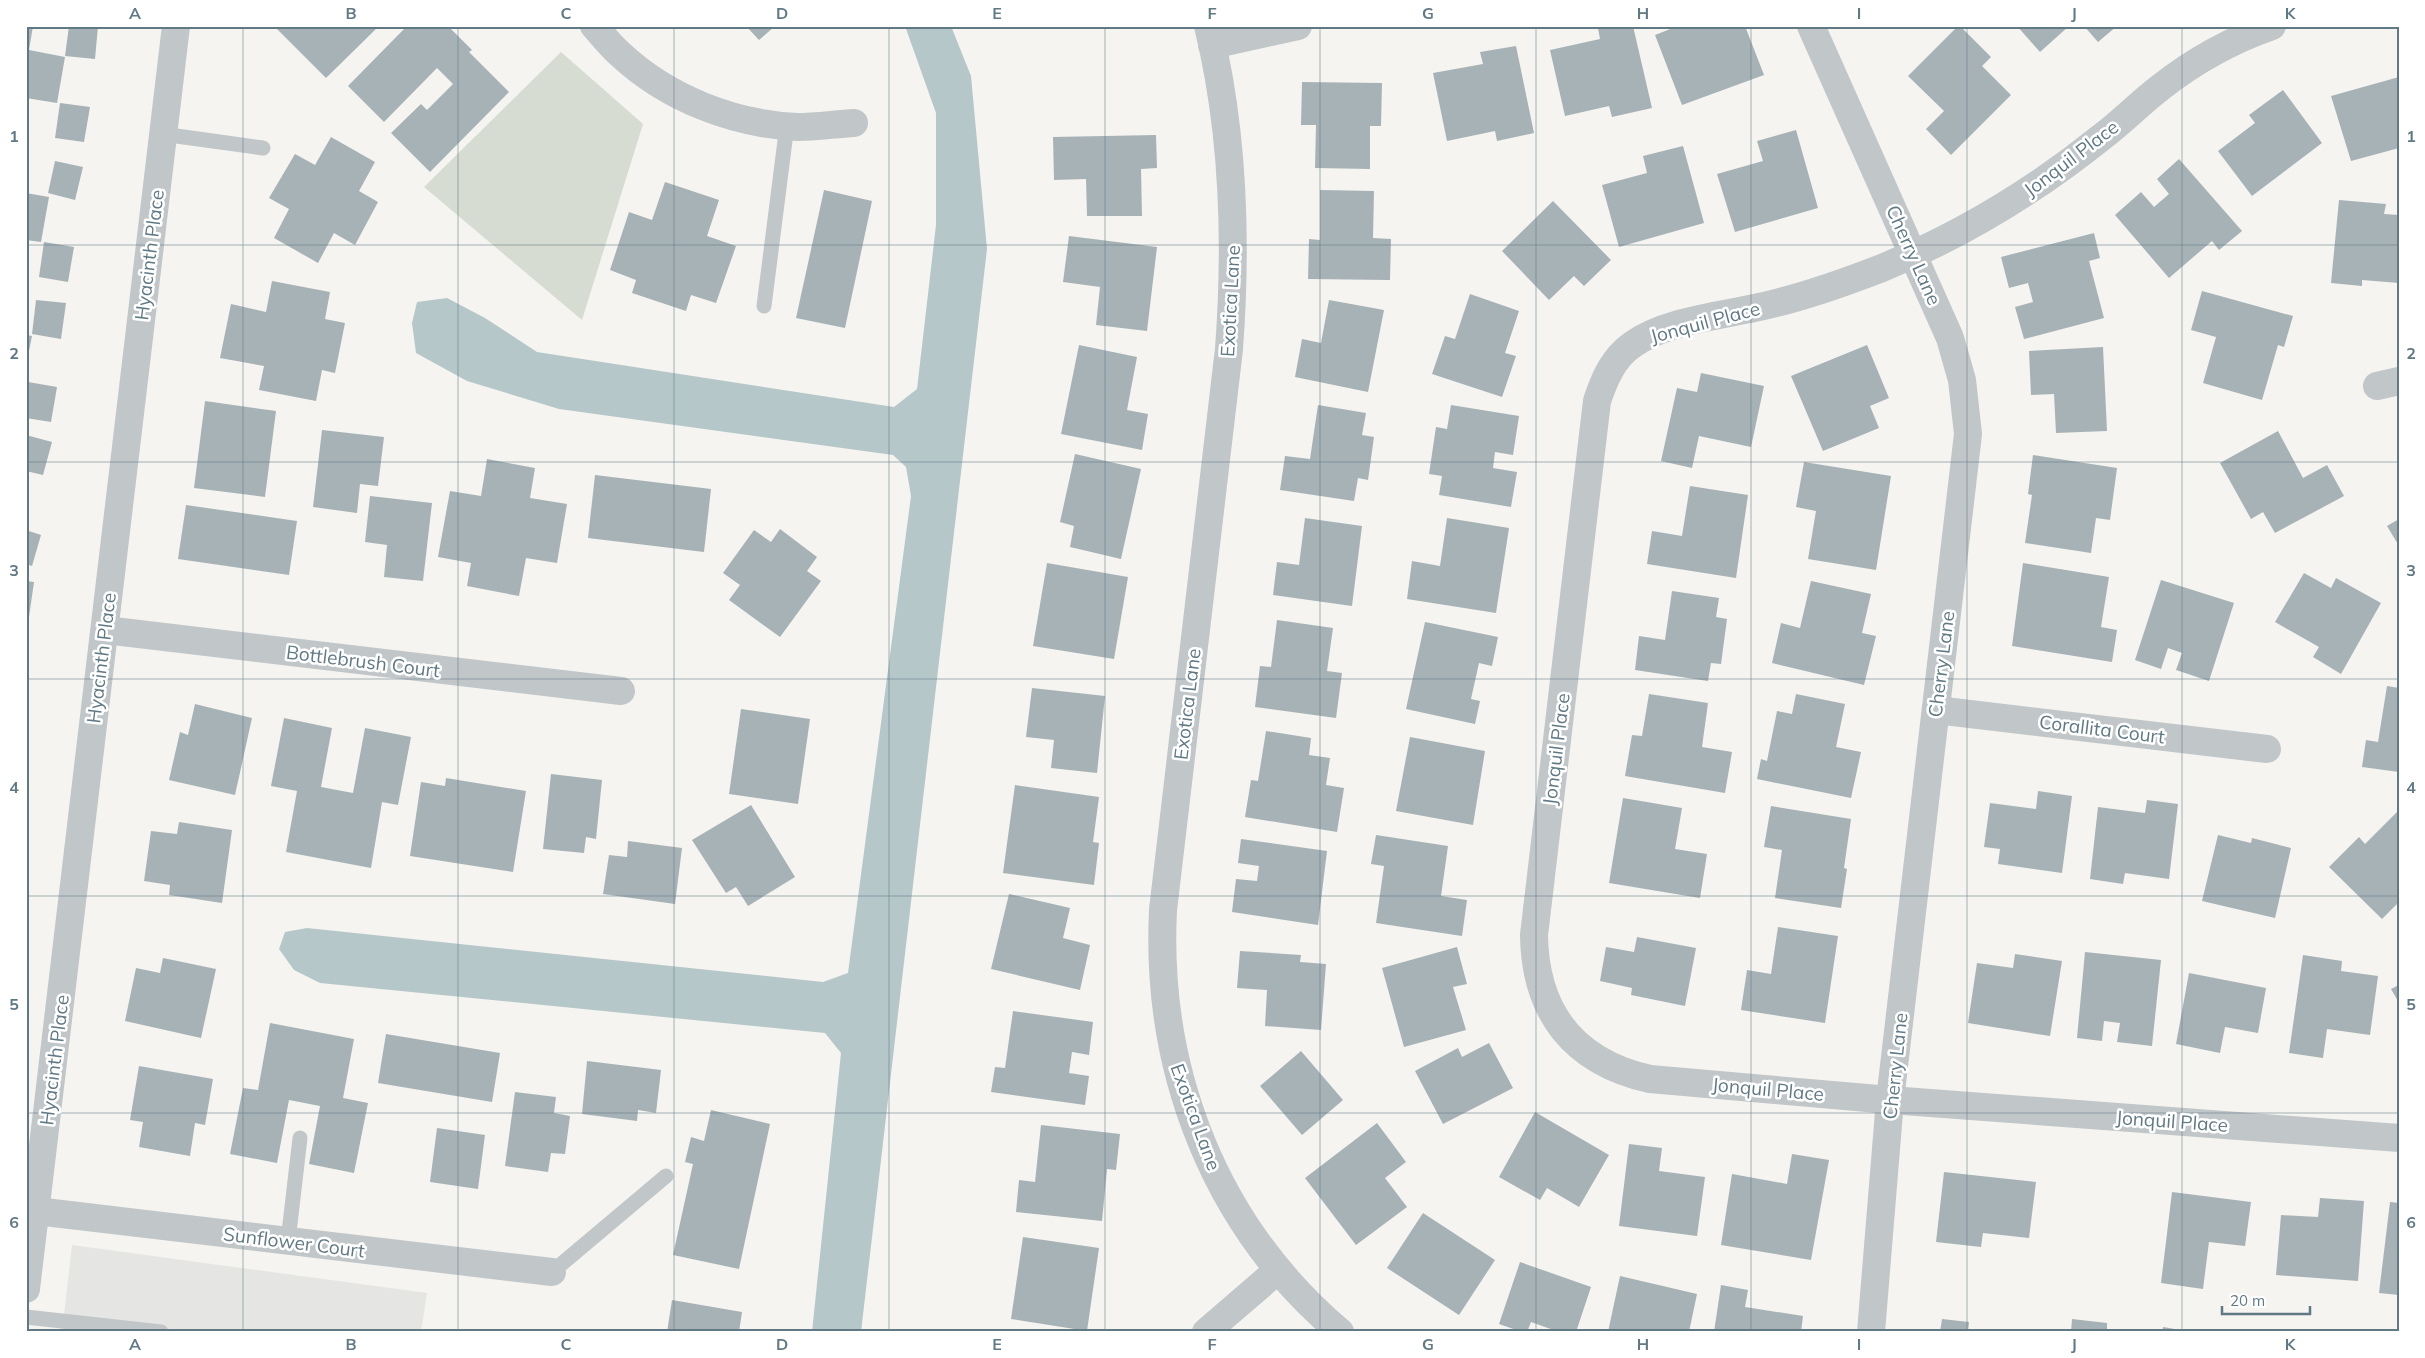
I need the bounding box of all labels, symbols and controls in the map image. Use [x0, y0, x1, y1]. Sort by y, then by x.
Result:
text: A [129, 3, 141, 23]
text: B [345, 3, 357, 23]
text: C [561, 3, 572, 23]
text: D [776, 3, 788, 23]
text: E [992, 3, 1002, 23]
text: F [1207, 3, 1217, 23]
text: G [1422, 3, 1434, 23]
text: H [1637, 3, 1649, 23]
text: I [1857, 3, 1861, 23]
text: J [2071, 3, 2077, 23]
text: K [2285, 3, 2297, 23]
street label: Jonquil Place [2019, 115, 2123, 201]
text: 1 [9, 126, 19, 146]
text: 1 [2406, 126, 2416, 146]
street label: Hyacinth Place [129, 188, 169, 322]
street label: Cherry Lane [1881, 201, 1947, 309]
street label: Exotica Lane [1215, 244, 1245, 358]
street label: Jonquil Place [1648, 296, 1762, 348]
text: 2 [9, 343, 19, 363]
text: 2 [2406, 343, 2416, 363]
text: 3 [9, 560, 19, 580]
text: 3 [2406, 560, 2416, 580]
street label: Hyacinth Place [81, 591, 121, 725]
street label: Cherry Lane [1923, 609, 1959, 719]
street label: Bottlebrush Court [285, 640, 442, 682]
street label: Exotica Lane [1168, 647, 1206, 761]
street label: Jonquil Place [1537, 692, 1575, 806]
street label: Corallita Court [2038, 709, 2166, 749]
text: 4 [9, 777, 19, 797]
text: 4 [2406, 777, 2416, 797]
street label: Hyacinth Place [34, 993, 74, 1127]
text: 5 [9, 994, 19, 1014]
text: 5 [2406, 994, 2416, 1014]
street label: Cherry Lane [1877, 1011, 1913, 1121]
street label: Exotica Lane [1166, 1060, 1226, 1174]
street label: Jonquil Place [1711, 1072, 1825, 1106]
street label: Jonquil Place [2115, 1105, 2229, 1137]
text: 6 [9, 1212, 19, 1232]
text: 6 [2406, 1212, 2416, 1232]
street label: Sunflower Court [222, 1221, 366, 1263]
scale bar [2222, 1283, 2310, 1315]
text: 20 m [2230, 1291, 2265, 1310]
text: A [129, 1334, 141, 1354]
text: B [345, 1334, 357, 1354]
text: C [561, 1334, 572, 1354]
text: D [776, 1334, 788, 1354]
text: E [992, 1334, 1002, 1354]
text: F [1207, 1334, 1217, 1354]
text: G [1422, 1334, 1434, 1354]
text: H [1637, 1334, 1649, 1354]
text: I [1857, 1334, 1861, 1354]
text: J [2071, 1334, 2077, 1354]
text: K [2285, 1334, 2297, 1354]

